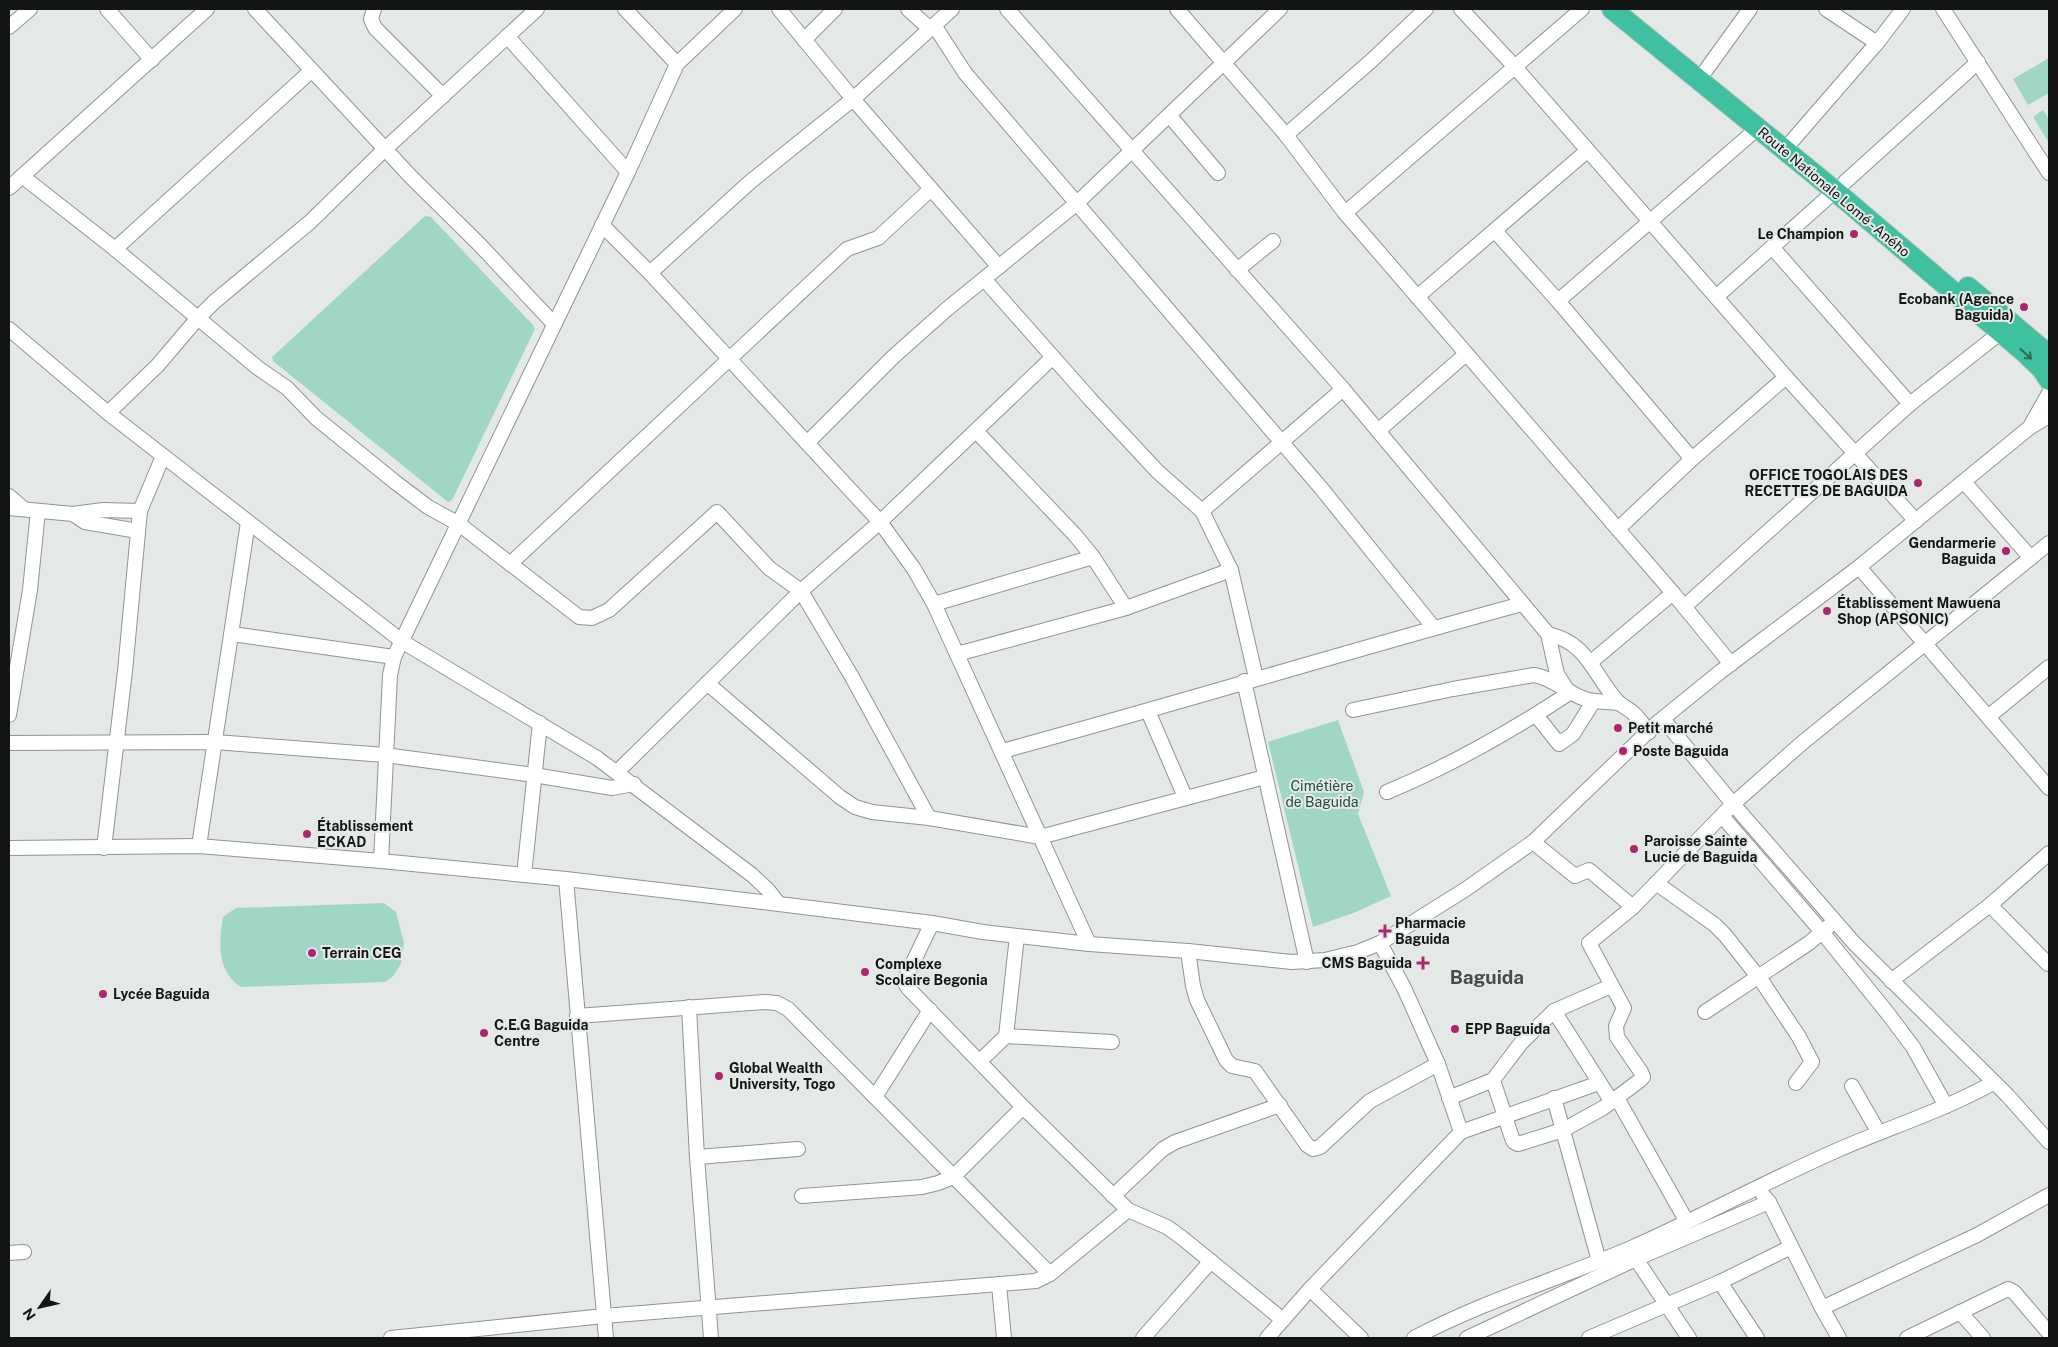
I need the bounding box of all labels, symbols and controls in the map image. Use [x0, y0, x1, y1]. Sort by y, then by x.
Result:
street label: Route Nationale Lomé - Aného [1755, 124, 1913, 260]
place label: Le Champion [1758, 226, 1844, 242]
marker: Le Champion [1848, 228, 1860, 240]
place label: Ecobank (Agence Baguida) [1898, 291, 2014, 323]
marker: Ecobank (Agence Baguida) [2018, 301, 2030, 313]
one-way arrow [2019, 348, 2032, 360]
place label: OFFICE TOGOLAIS DES RECETTES DE BAGUIDA [1744, 467, 1908, 499]
marker: OFFICE TOGOLAIS DES RECETTES DE BAGUIDA [1912, 477, 1924, 489]
place label: Gendarmerie Baguida [1909, 535, 1996, 567]
marker: Gendarmerie Baguida [2000, 545, 2012, 557]
place label: Établissement Mawuena Shop (APSONIC) [1837, 594, 2001, 627]
marker: Établissement Mawuena Shop (APSONIC) [1821, 605, 1833, 617]
place label: Petit marché [1628, 720, 1713, 736]
marker: Petit marché [1612, 722, 1624, 734]
place label: Poste Baguida [1633, 743, 1729, 759]
marker: Poste Baguida [1617, 745, 1629, 757]
park label: Cimétière de Baguida [1285, 778, 1359, 810]
place label: Établissement ECKAD [317, 817, 414, 850]
marker: Établissement ECKAD [301, 828, 313, 840]
place label: Paroisse Sainte Lucie de Baguida [1644, 833, 1757, 865]
marker: Paroisse Sainte Lucie de Baguida [1628, 843, 1640, 855]
place label: Pharmacie Baguida [1395, 915, 1466, 947]
marker: Pharmacie Baguida [1379, 925, 1391, 937]
place label: Terrain CEG [322, 945, 402, 961]
marker: Terrain CEG [306, 947, 318, 959]
place label: CMS Baguida [1322, 955, 1412, 971]
place label: Complexe Scolaire Begonia [875, 956, 988, 988]
marker: CMS Baguida [1416, 956, 1430, 970]
marker: Complexe Scolaire Begonia [859, 966, 871, 978]
district label: Baguida [1450, 966, 1524, 988]
place label: Lycée Baguida [113, 986, 210, 1002]
marker: Lycée Baguida [97, 988, 109, 1000]
place label: C.E.G Baguida Centre [494, 1017, 589, 1049]
place label: EPP Baguida [1465, 1021, 1550, 1037]
marker: EPP Baguida [1449, 1023, 1461, 1035]
marker: C.E.G Baguida Centre [478, 1027, 490, 1039]
place label: Global Wealth University, Togo [729, 1060, 835, 1092]
marker: Global Wealth University, Togo [713, 1070, 725, 1082]
north arrow [15, 1282, 65, 1332]
text: N [20, 1305, 39, 1323]

